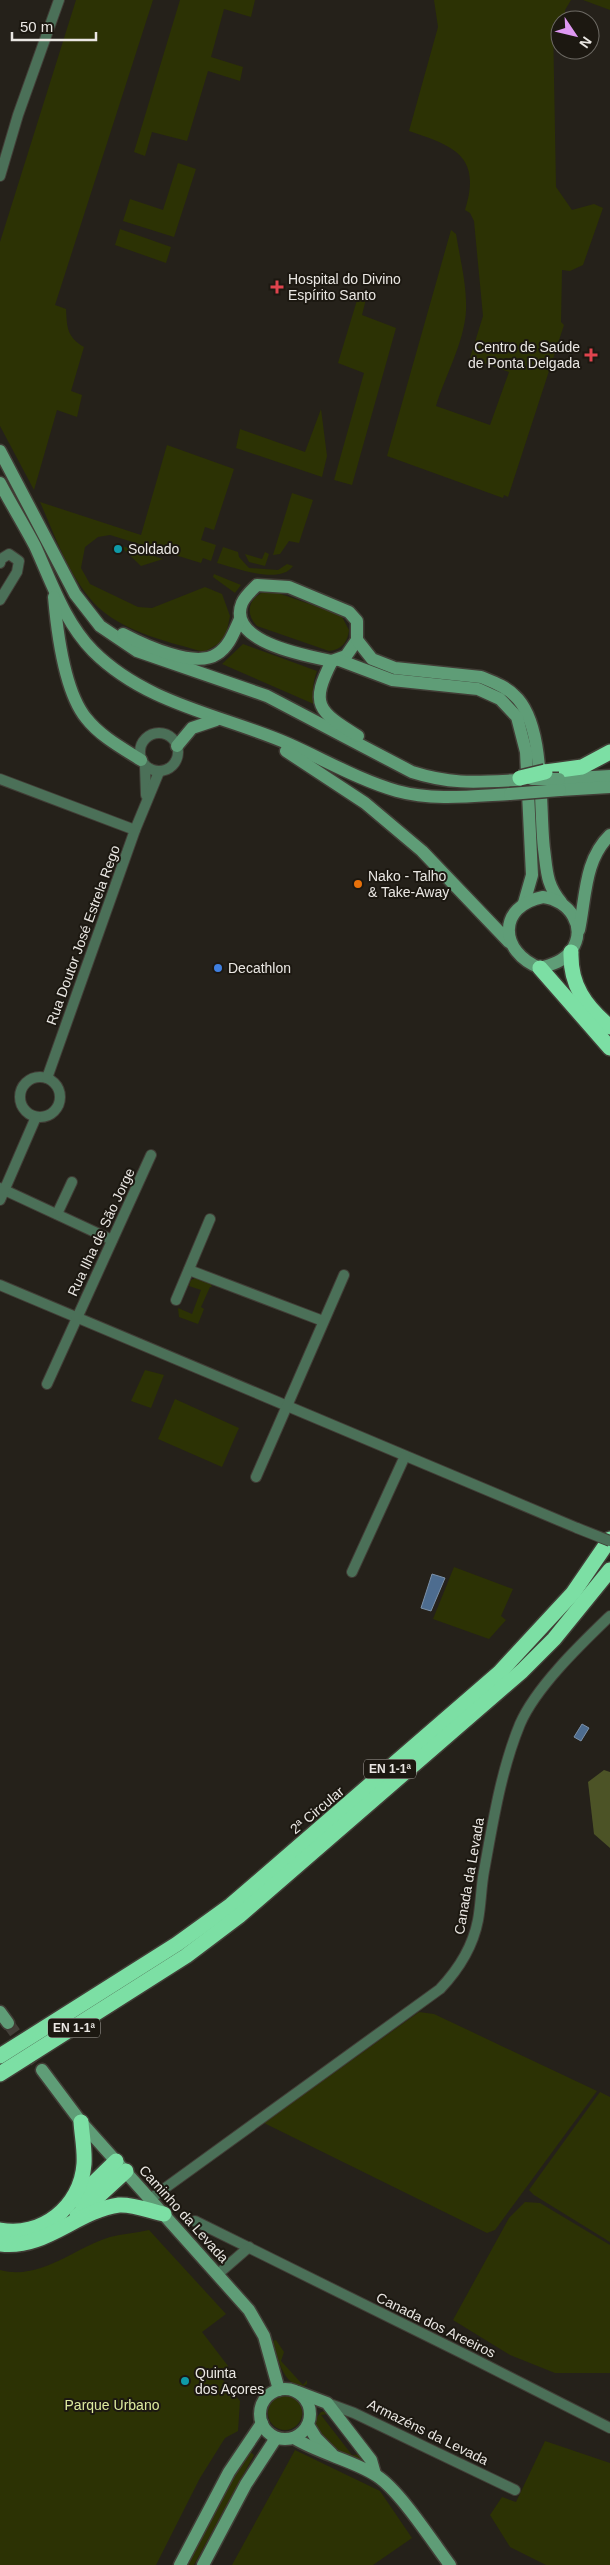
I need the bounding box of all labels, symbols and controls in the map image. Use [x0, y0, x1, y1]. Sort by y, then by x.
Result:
scale bar [12, 10, 96, 42]
north arrow [550, 10, 600, 60]
text: 50 m [20, 18, 53, 35]
text: N [576, 34, 595, 51]
place label: Hospital do Divino Espírito Santo [288, 271, 401, 303]
marker: Hospital do Divino Espírito Santo [270, 280, 284, 294]
place label: Centro de Saúde de Ponta Delgada [468, 339, 580, 371]
marker: Centro de Saúde de Ponta Delgada [584, 348, 598, 362]
place label: Soldado [128, 541, 180, 557]
marker: Soldado [112, 543, 124, 555]
street label: Rua Doutor José Estrela Rego [43, 843, 123, 1027]
place label: Nako - Talho & Take-Away [368, 868, 449, 900]
marker: Nako - Talho & Take-Away [352, 878, 364, 890]
place label: Decathlon [228, 960, 291, 976]
marker: Decathlon [212, 962, 224, 974]
street label: Rua Ilha de São Jorge [64, 1165, 138, 1299]
road number: EN 1-1ª [364, 1760, 416, 1778]
street label: 2ª Circular [287, 1783, 347, 1837]
street label: Canada da Levada [451, 1816, 487, 1936]
road number: EN 1-1ª [48, 2019, 100, 2038]
street label: Caminho da Levada [136, 2162, 232, 2266]
street label: Canada dos Areeiros [374, 2289, 498, 2361]
place label: Quinta dos Açores [195, 2365, 264, 2397]
marker: Quinta dos Açores [179, 2375, 191, 2387]
street label: Armazéns da Levada [365, 2396, 491, 2468]
park label: Parque Urbano [65, 2397, 160, 2413]

